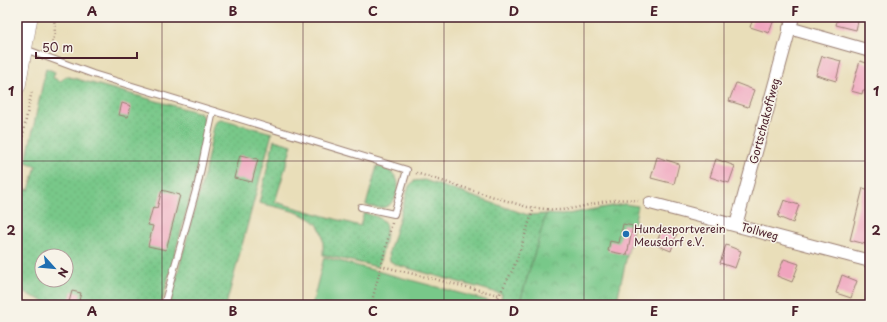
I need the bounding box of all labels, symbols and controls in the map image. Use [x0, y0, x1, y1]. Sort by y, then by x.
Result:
text: A [87, 1, 97, 20]
text: B [229, 1, 238, 20]
text: C [368, 1, 378, 20]
text: D [509, 1, 519, 20]
text: E [650, 1, 658, 20]
text: F [791, 1, 799, 20]
scale bar [36, 34, 137, 60]
text: 50 m [42, 38, 73, 56]
street label: Gortschakoffweg [744, 76, 784, 166]
text: 1 [8, 81, 14, 100]
text: 1 [873, 81, 879, 100]
street label: Tollweg [739, 218, 781, 244]
text: 2 [6, 220, 16, 239]
place label: Hundesportverein Meusdorf e.V. [634, 220, 726, 250]
text: 2 [871, 220, 881, 239]
marker: Hundesportverein Meusdorf e.V. [621, 229, 631, 239]
north arrow [34, 248, 74, 288]
text: N [54, 265, 73, 281]
text: A [87, 301, 97, 320]
text: B [229, 301, 238, 320]
text: C [368, 301, 378, 320]
text: D [509, 301, 519, 320]
text: E [650, 301, 658, 320]
text: F [791, 301, 799, 320]

